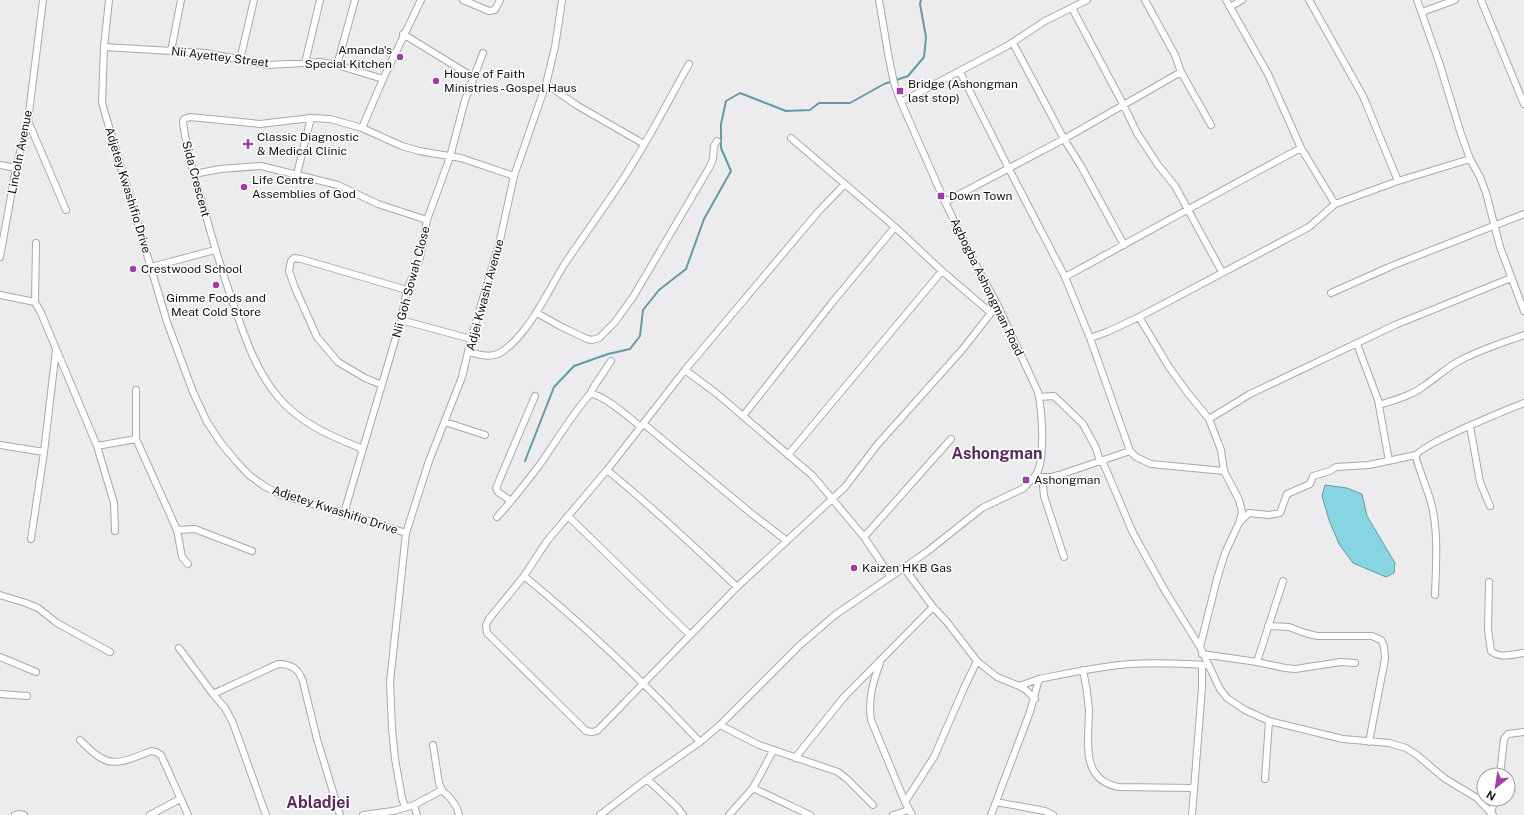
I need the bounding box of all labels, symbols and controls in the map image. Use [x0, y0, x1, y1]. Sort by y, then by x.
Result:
place label: Amanda's Special Kitchen [305, 43, 392, 71]
street label: Nii Ayettey Street [170, 44, 270, 70]
marker: Amanda's Special Kitchen [395, 52, 405, 62]
place label: House of Faith Ministries - Gospel Haus [444, 67, 577, 95]
marker: House of Faith Ministries - Gospel Haus [431, 76, 441, 86]
place label: Bridge (Ashongman last stop) [908, 77, 1018, 105]
marker: Bridge (Ashongman last stop) [895, 86, 905, 96]
street label: Lincoln Avenue [5, 109, 35, 195]
street label: Adjetey Kwashifio Drive [102, 125, 154, 255]
place label: Classic Diagnostic & Medical Clinic [257, 130, 359, 158]
marker: Classic Diagnostic & Medical Clinic [242, 138, 254, 150]
street label: Sida Crescent [179, 140, 213, 219]
place label: Life Centre Assemblies of God [252, 173, 356, 201]
marker: Life Centre Assemblies of God [239, 182, 249, 192]
place label: Down Town [949, 189, 1013, 203]
marker: Down Town [936, 191, 946, 201]
street label: Agbogba Ashongman Road [947, 216, 1027, 358]
street label: Nii Goh Sowah Close [389, 224, 433, 339]
street label: Adjei Kwashi Avenue [463, 237, 507, 352]
place label: Crestwood School [141, 262, 243, 276]
marker: Crestwood School [128, 264, 138, 274]
marker: Gimme Foods and Meat Cold Store [211, 280, 221, 290]
place label: Gimme Foods and Meat Cold Store [166, 291, 266, 319]
district label: Ashongman [952, 444, 1042, 463]
place label: Ashongman [1034, 473, 1101, 487]
marker: Ashongman [1021, 475, 1031, 485]
street label: Adjetey Kwashifio Drive [270, 483, 400, 537]
place label: Kaizen HKB Gas [862, 561, 952, 575]
marker: Kaizen HKB Gas [849, 563, 859, 573]
north arrow [1476, 767, 1516, 807]
text: N [1484, 788, 1498, 803]
district label: Abladjei [286, 793, 350, 812]

